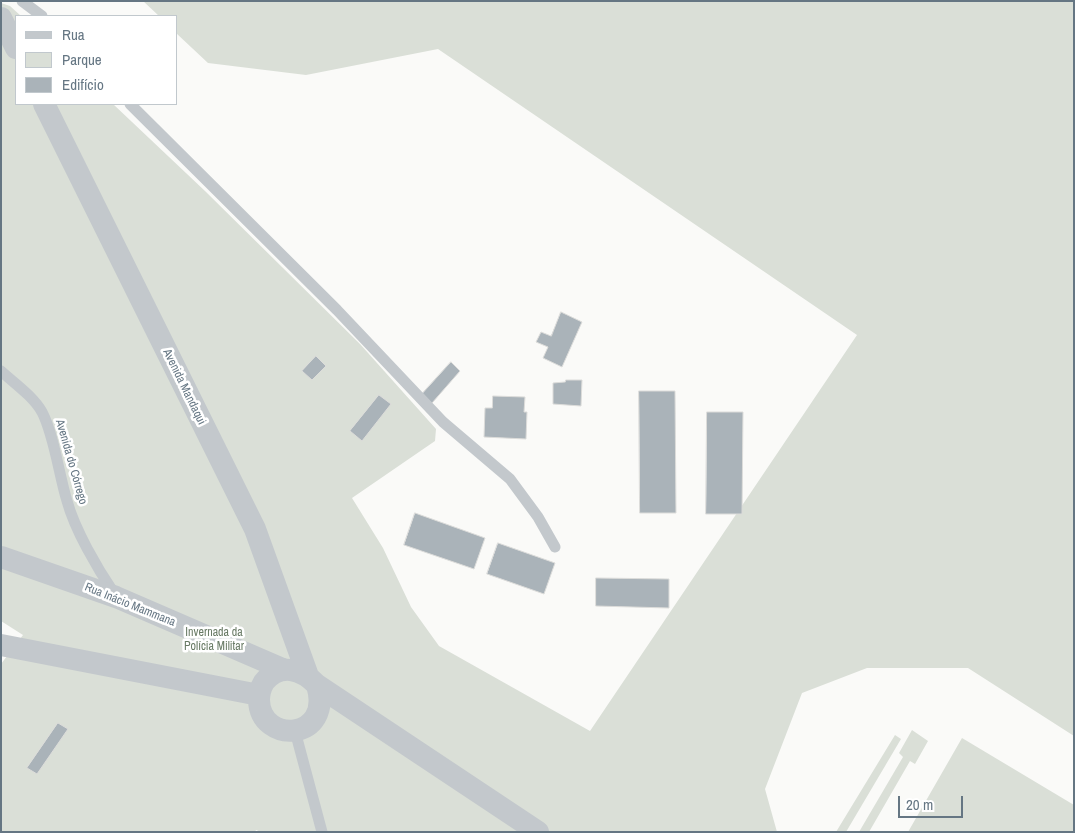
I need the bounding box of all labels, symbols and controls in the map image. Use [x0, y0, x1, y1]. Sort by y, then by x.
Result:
legend [15, 15, 178, 105]
text: Rua [62, 24, 85, 45]
text: Parque [62, 49, 102, 70]
text: Edifício [62, 74, 104, 95]
street label: Avenida Mandaqui [159, 347, 209, 427]
street label: Avenida do Córrego [52, 418, 90, 506]
street label: Rua Inácio Mammana [82, 580, 178, 630]
park label: Invernada da Polícia Militar [184, 626, 244, 654]
scale bar [900, 786, 965, 818]
text: 20 m [906, 794, 933, 815]

